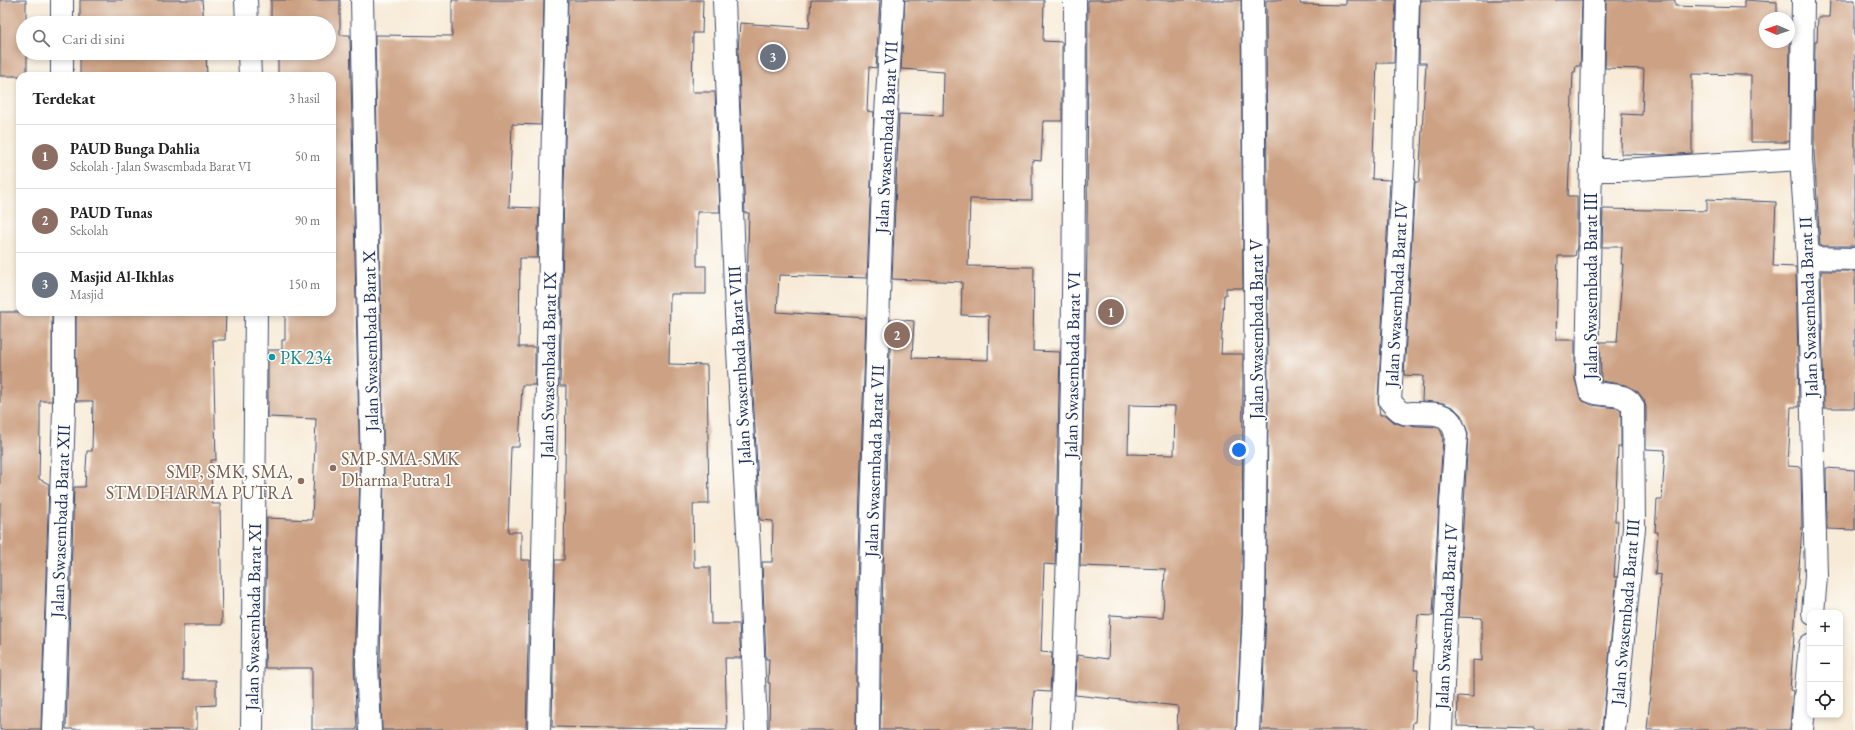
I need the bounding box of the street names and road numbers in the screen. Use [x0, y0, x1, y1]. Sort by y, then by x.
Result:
street label: Jalan Swasembada Barat VII [869, 40, 903, 236]
street label: Jalan Swasembada Barat III [1579, 193, 1602, 381]
street label: Jalan Swasembada Barat IV [1380, 199, 1412, 390]
street label: Jalan Swasembada Barat II [1793, 216, 1823, 400]
street label: Jalan Swasembada Barat V [1245, 238, 1268, 421]
street label: Jalan Swasembada Barat X [357, 250, 383, 434]
street label: Jalan Swasembada Barat VIII [722, 265, 756, 467]
street label: Jalan Swasembada Barat IX [535, 271, 561, 461]
street label: Jalan Swasembada Barat VI [1059, 271, 1085, 461]
street label: Jalan Swasembada Barat VII [859, 364, 889, 560]
street label: Jalan Swasembada Barat XII [45, 424, 75, 620]
street label: Jalan Swasembada Barat III [1605, 518, 1645, 708]
street label: Jalan Swasembada Barat IV [1430, 521, 1462, 712]
street label: Jalan Swasembada Barat XI [240, 523, 266, 713]

